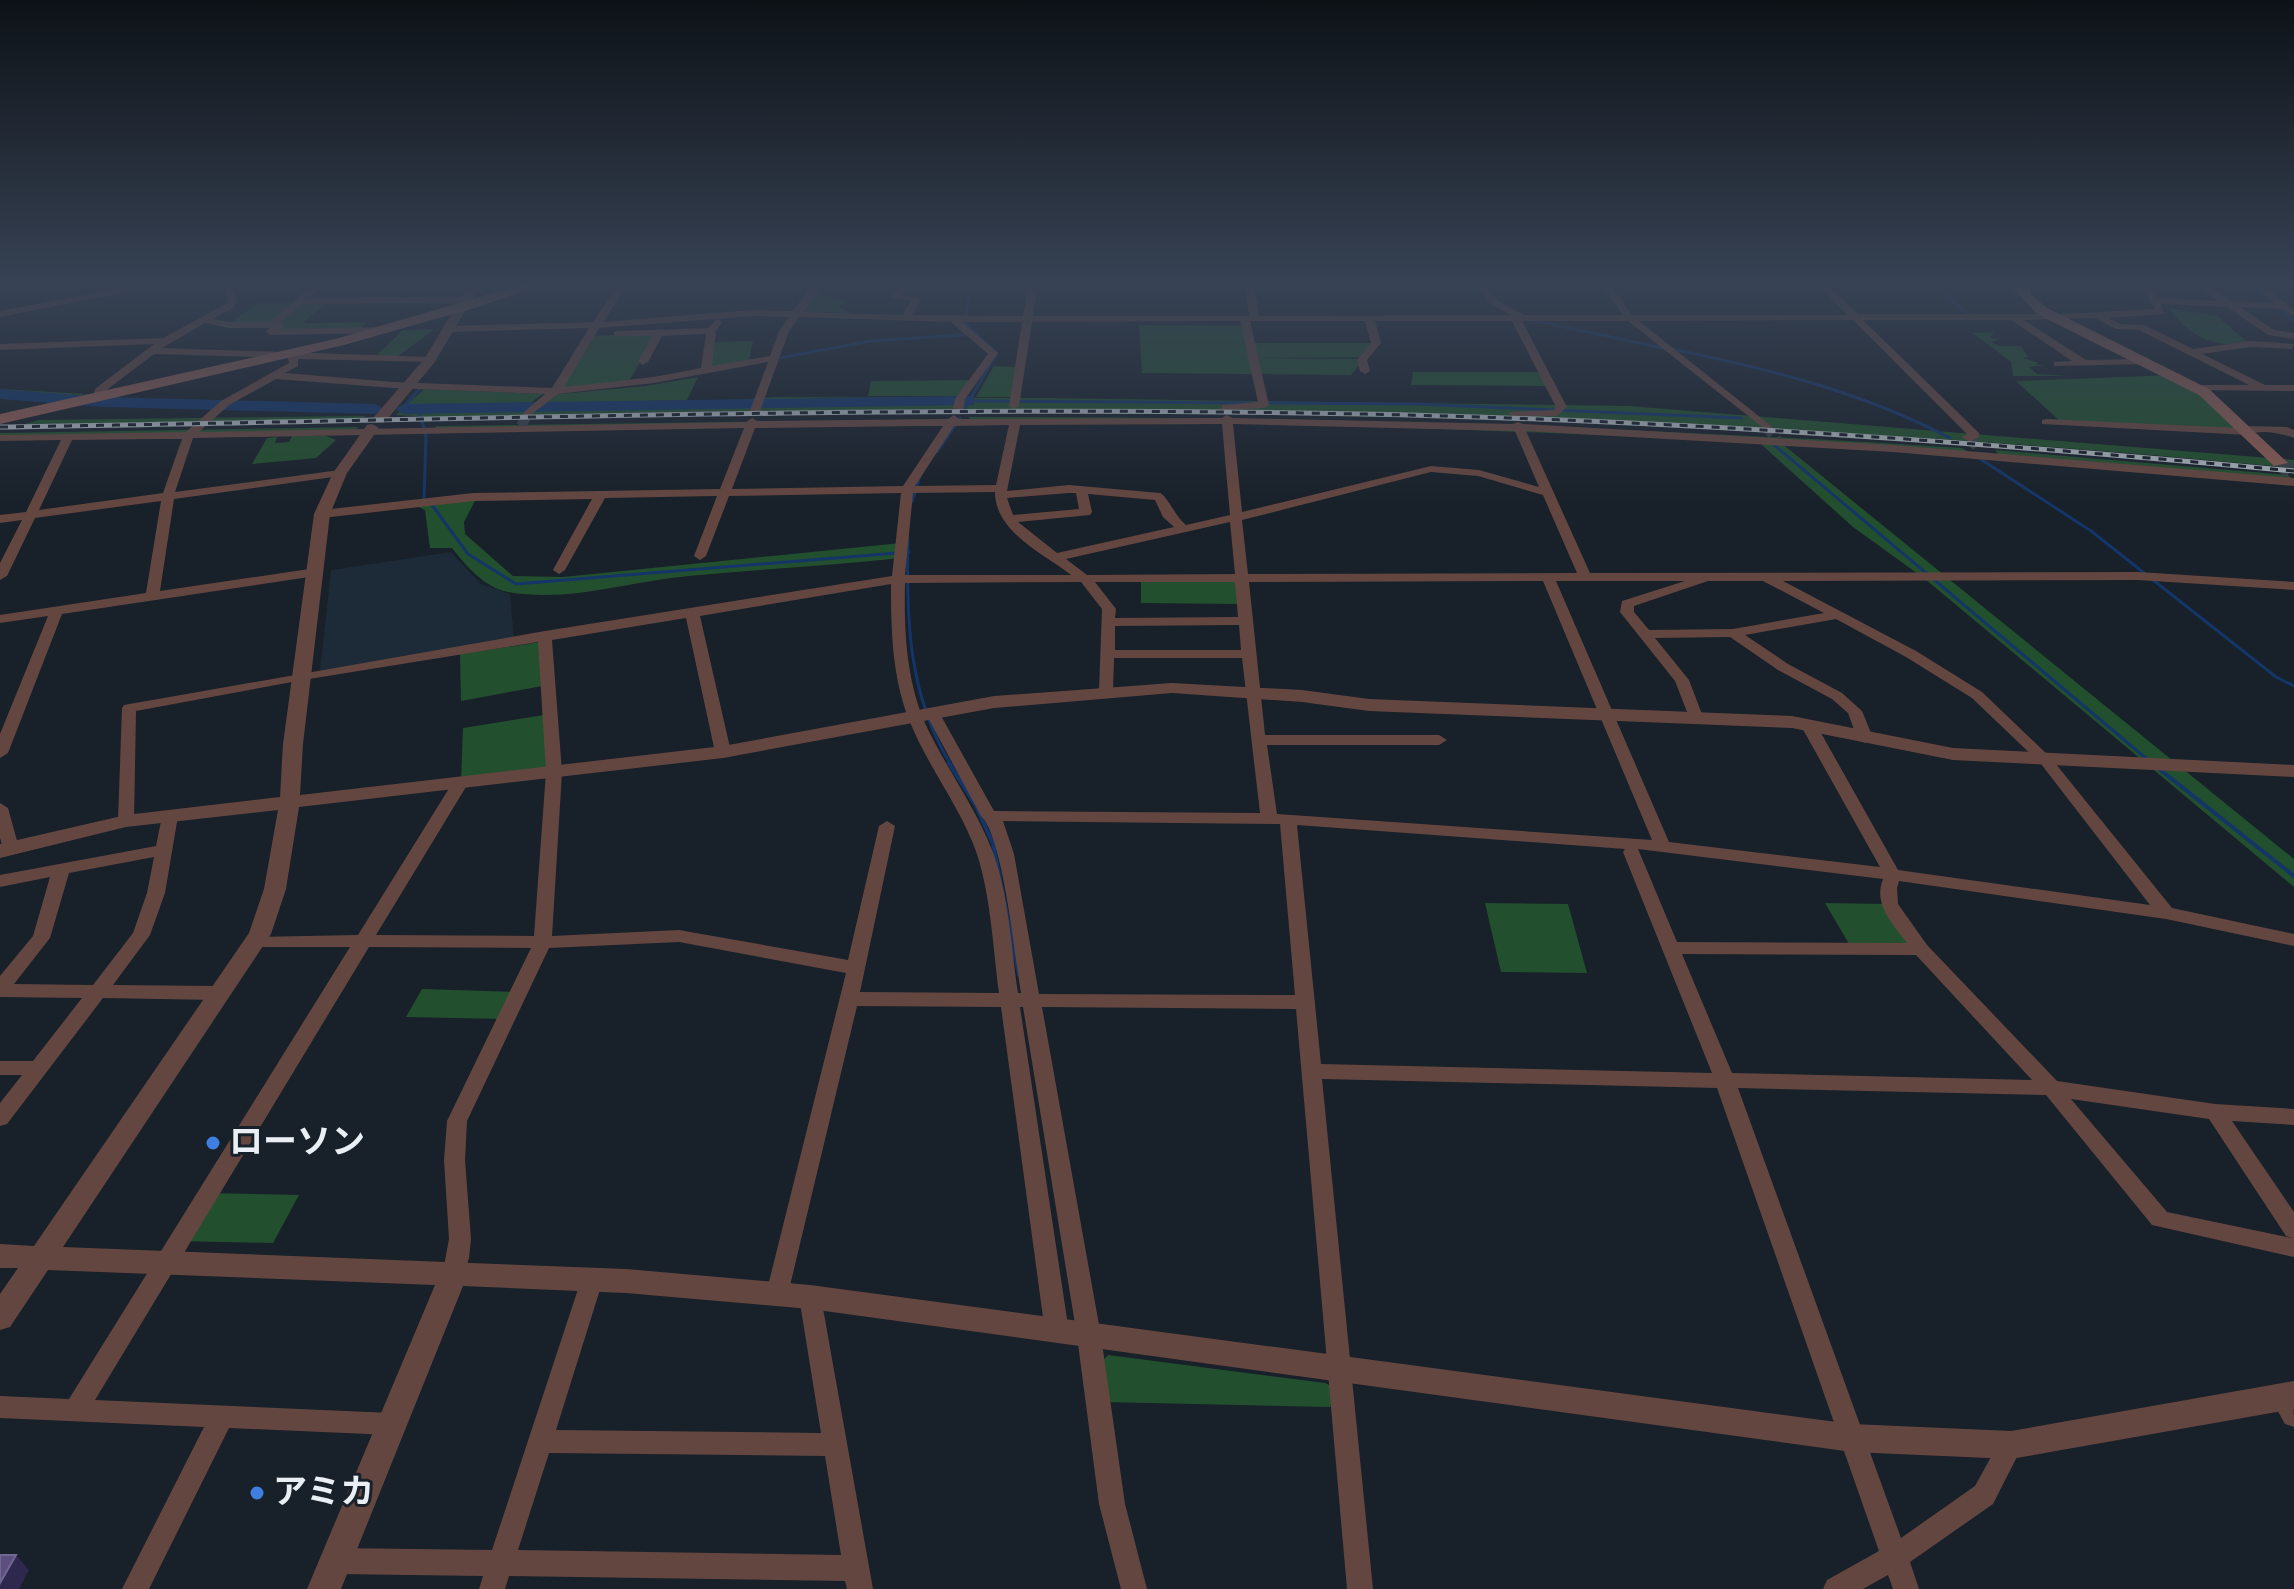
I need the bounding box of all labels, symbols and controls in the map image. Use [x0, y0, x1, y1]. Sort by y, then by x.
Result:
place label: ローソン [229, 1126, 365, 1160]
marker: ローソン [204, 1134, 222, 1152]
place label: アミカ [273, 1475, 374, 1510]
marker: アミカ [248, 1484, 266, 1502]

